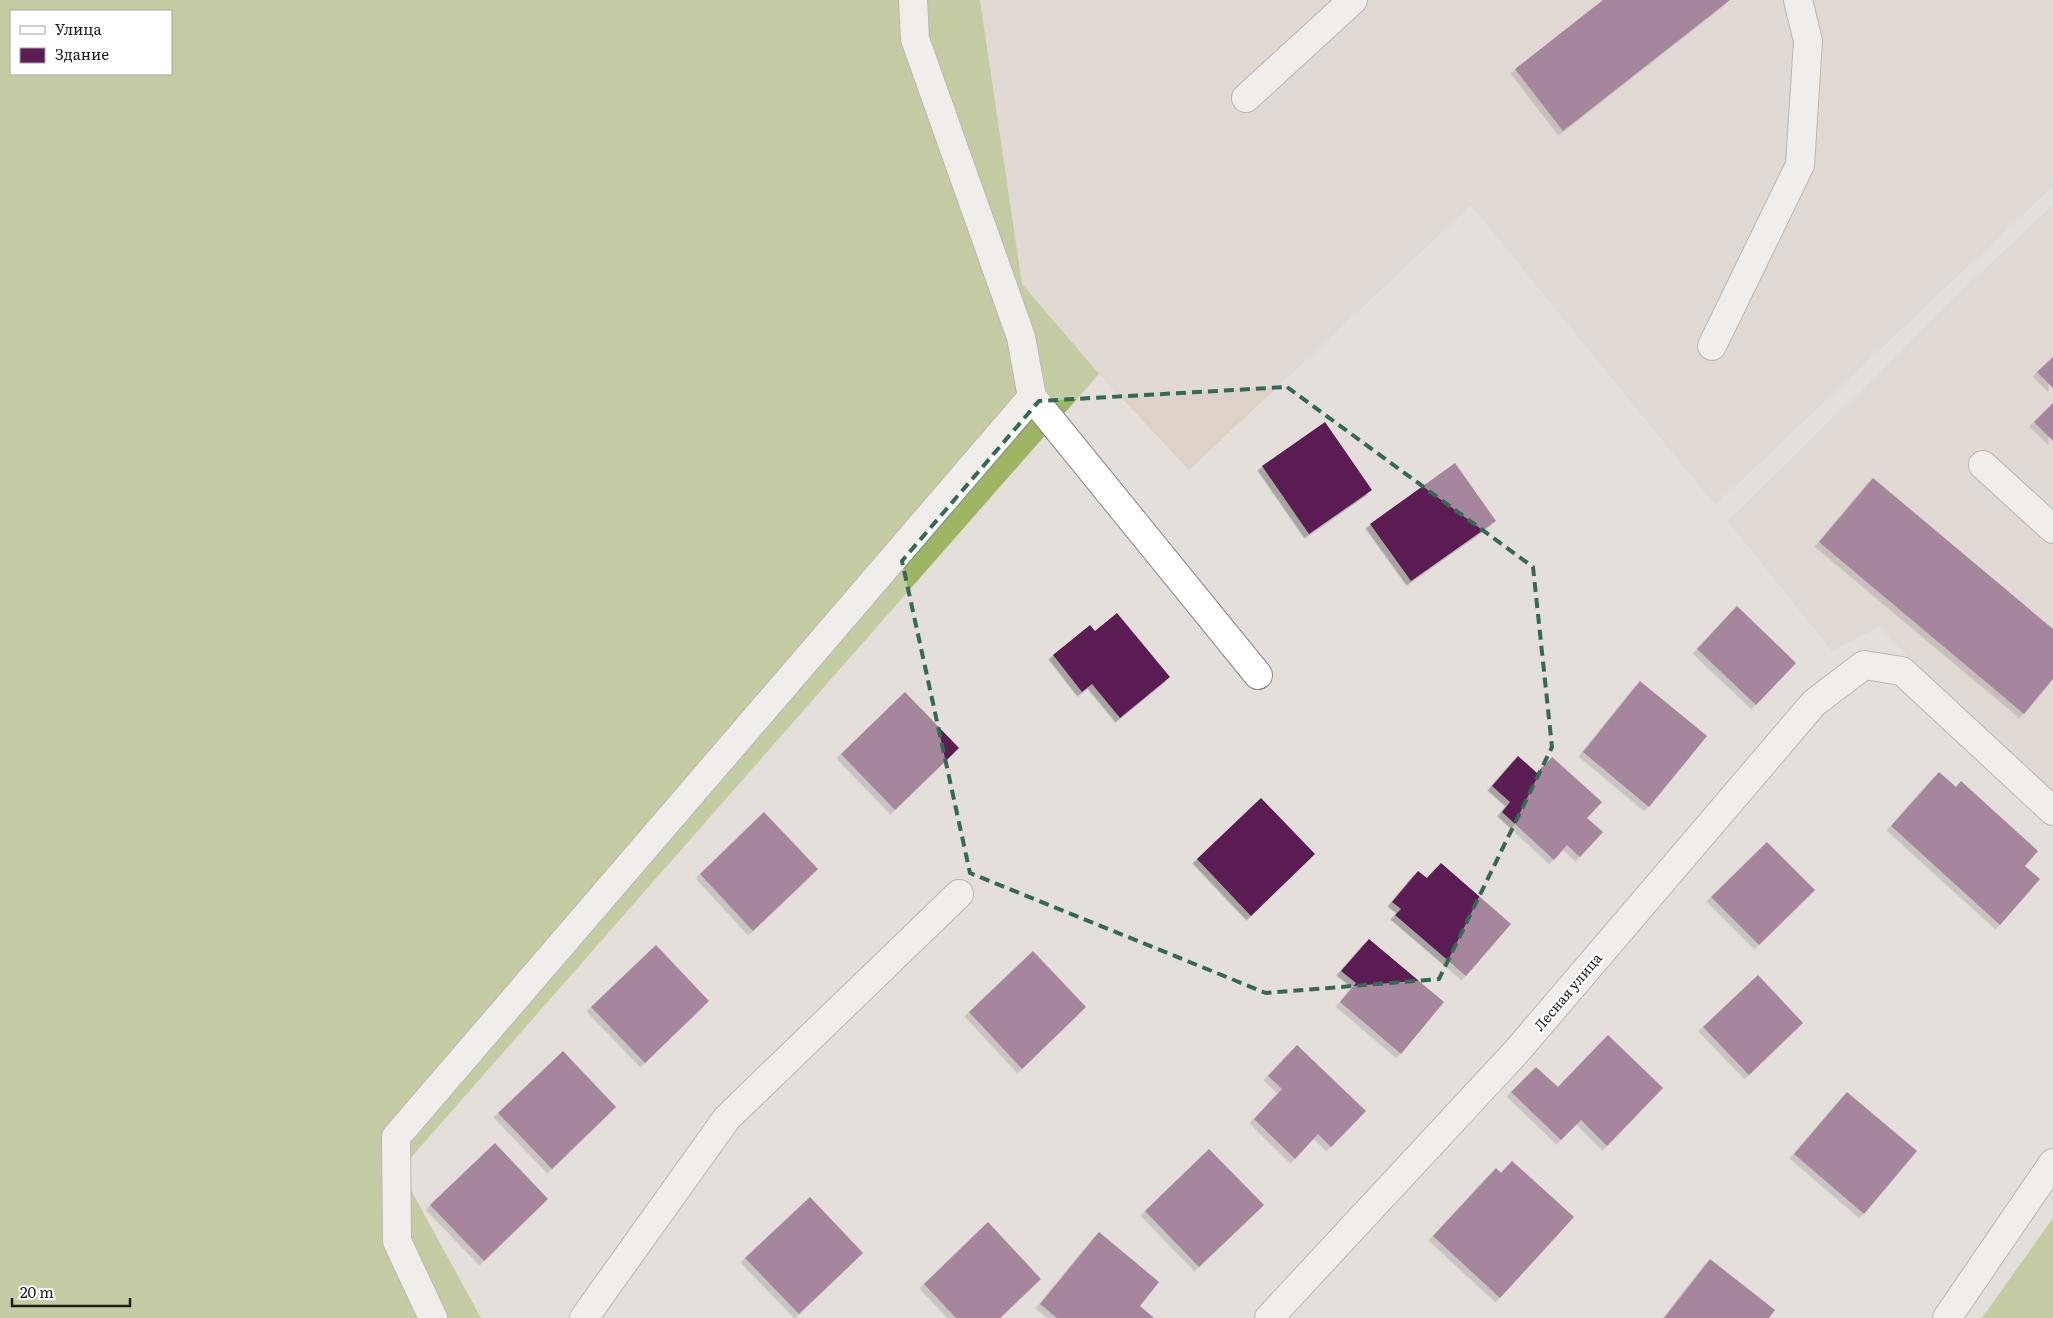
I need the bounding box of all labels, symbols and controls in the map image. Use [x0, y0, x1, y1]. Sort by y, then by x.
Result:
legend [10, 10, 172, 75]
text: Улица [55, 17, 103, 40]
text: Здание [55, 42, 109, 65]
street label: Лесная улица [1529, 948, 1606, 1035]
scale bar [12, 1276, 130, 1308]
text: 20 m [20, 1280, 54, 1303]

